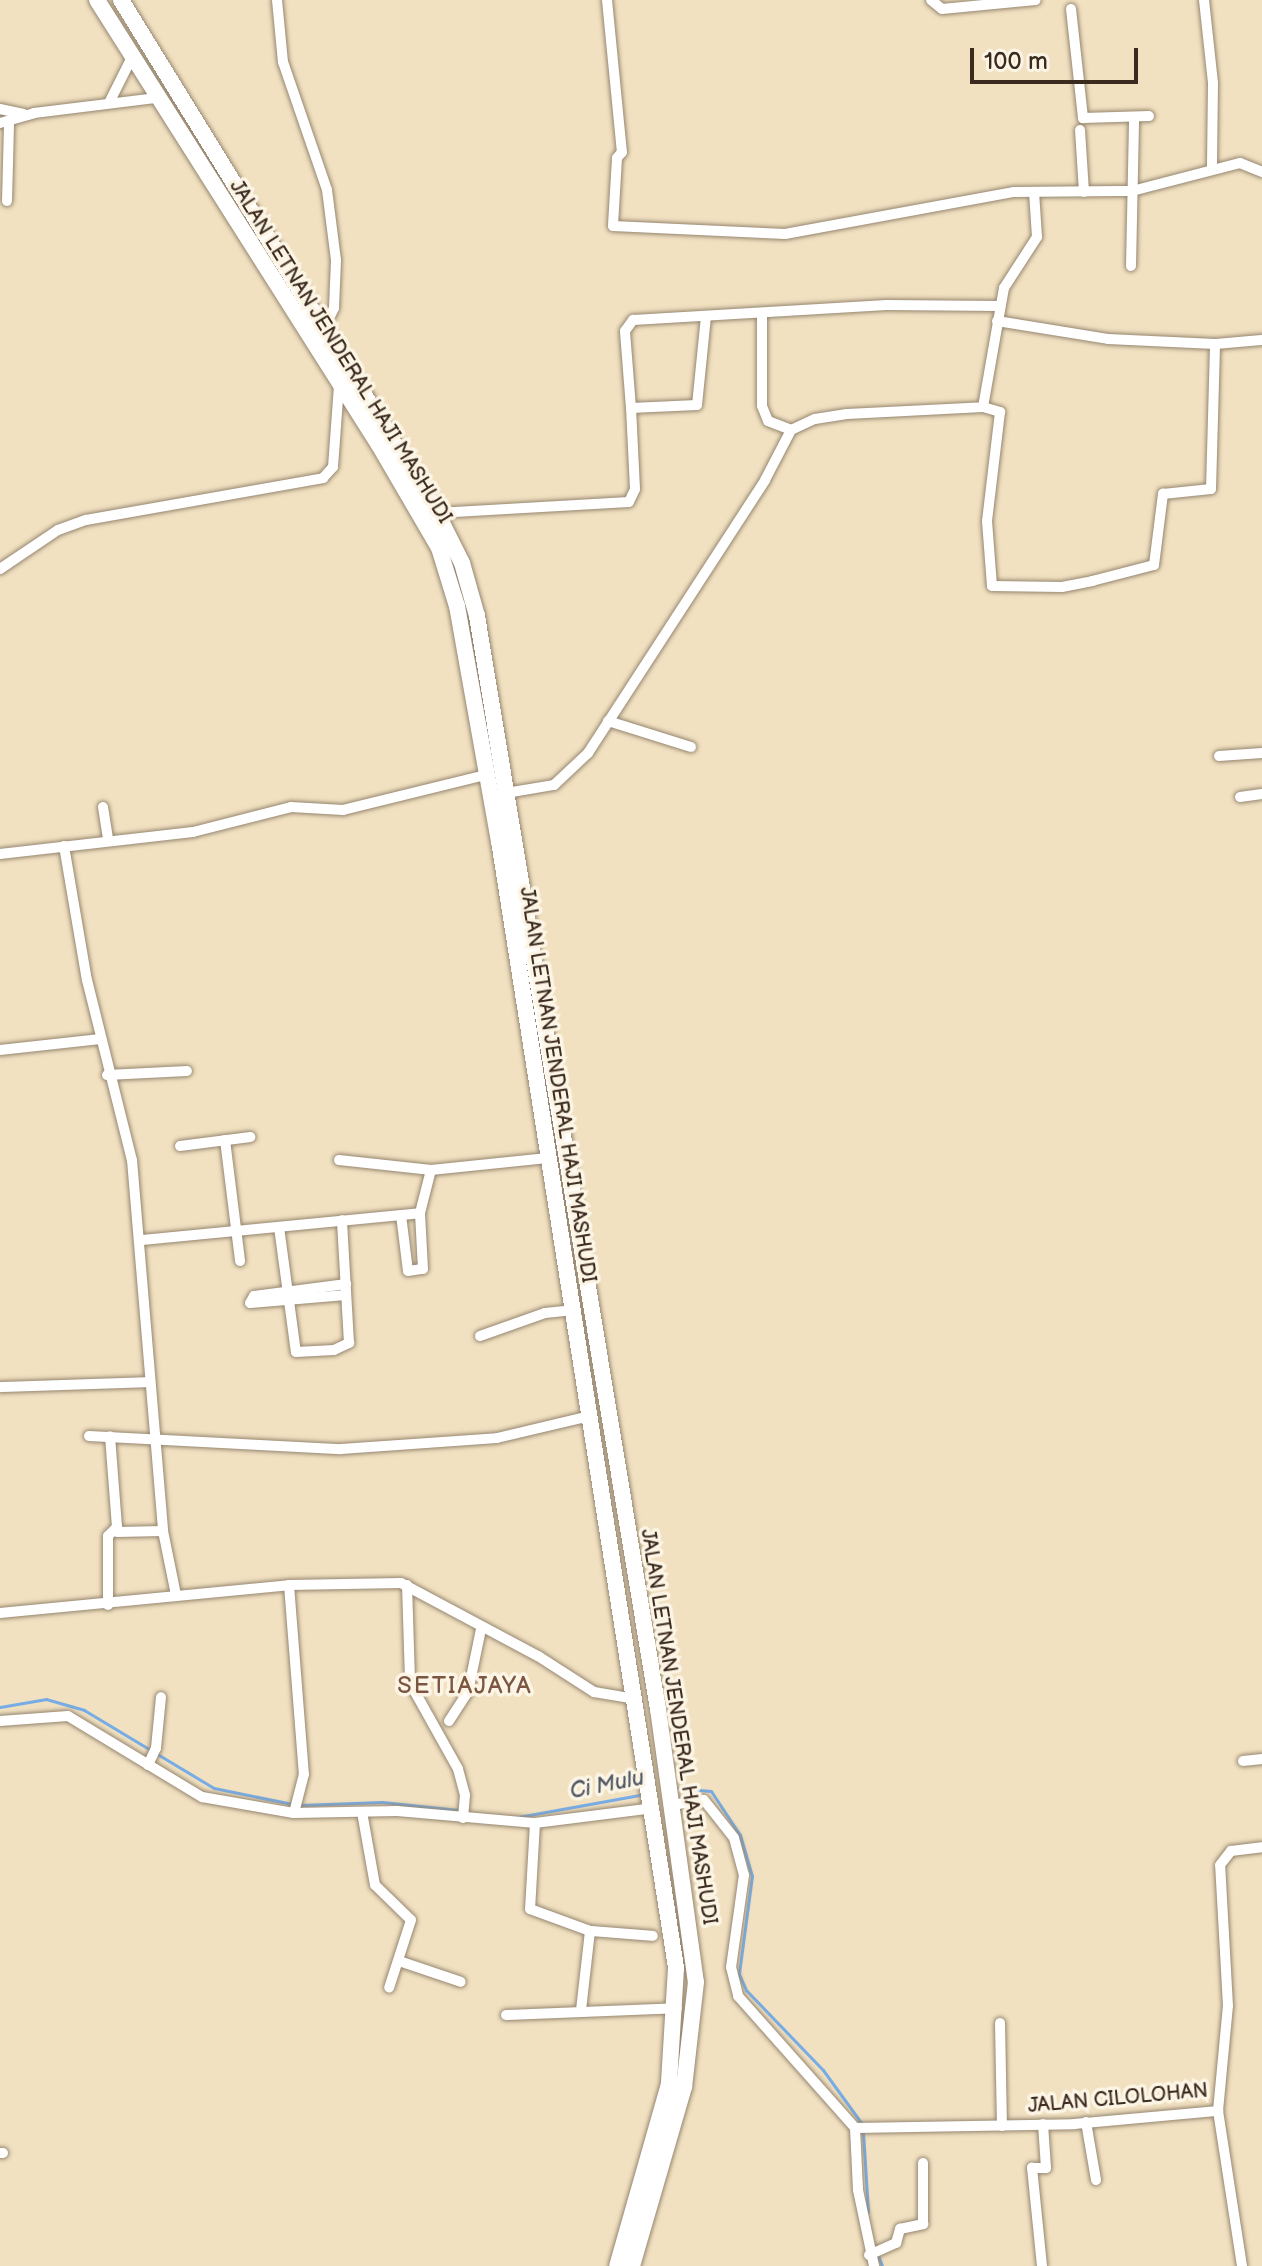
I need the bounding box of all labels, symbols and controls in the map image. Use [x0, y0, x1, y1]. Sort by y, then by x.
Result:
scale bar [974, 32, 1142, 82]
text: 100 m [984, 47, 1048, 76]
street label: JALAN LETNAN JENDERAL HAJI MASHUDI [223, 175, 457, 529]
street label: JALAN LETNAN JENDERAL HAJI MASHUDI [514, 885, 600, 1285]
street label: JALAN LETNAN JENDERAL HAJI MASHUDI [635, 1527, 721, 1927]
district label: SETIAJAYA [397, 1672, 533, 1700]
water label: Ci Mulu [568, 1765, 646, 1805]
street label: JALAN CILOLOHAN [1027, 2079, 1209, 2119]

